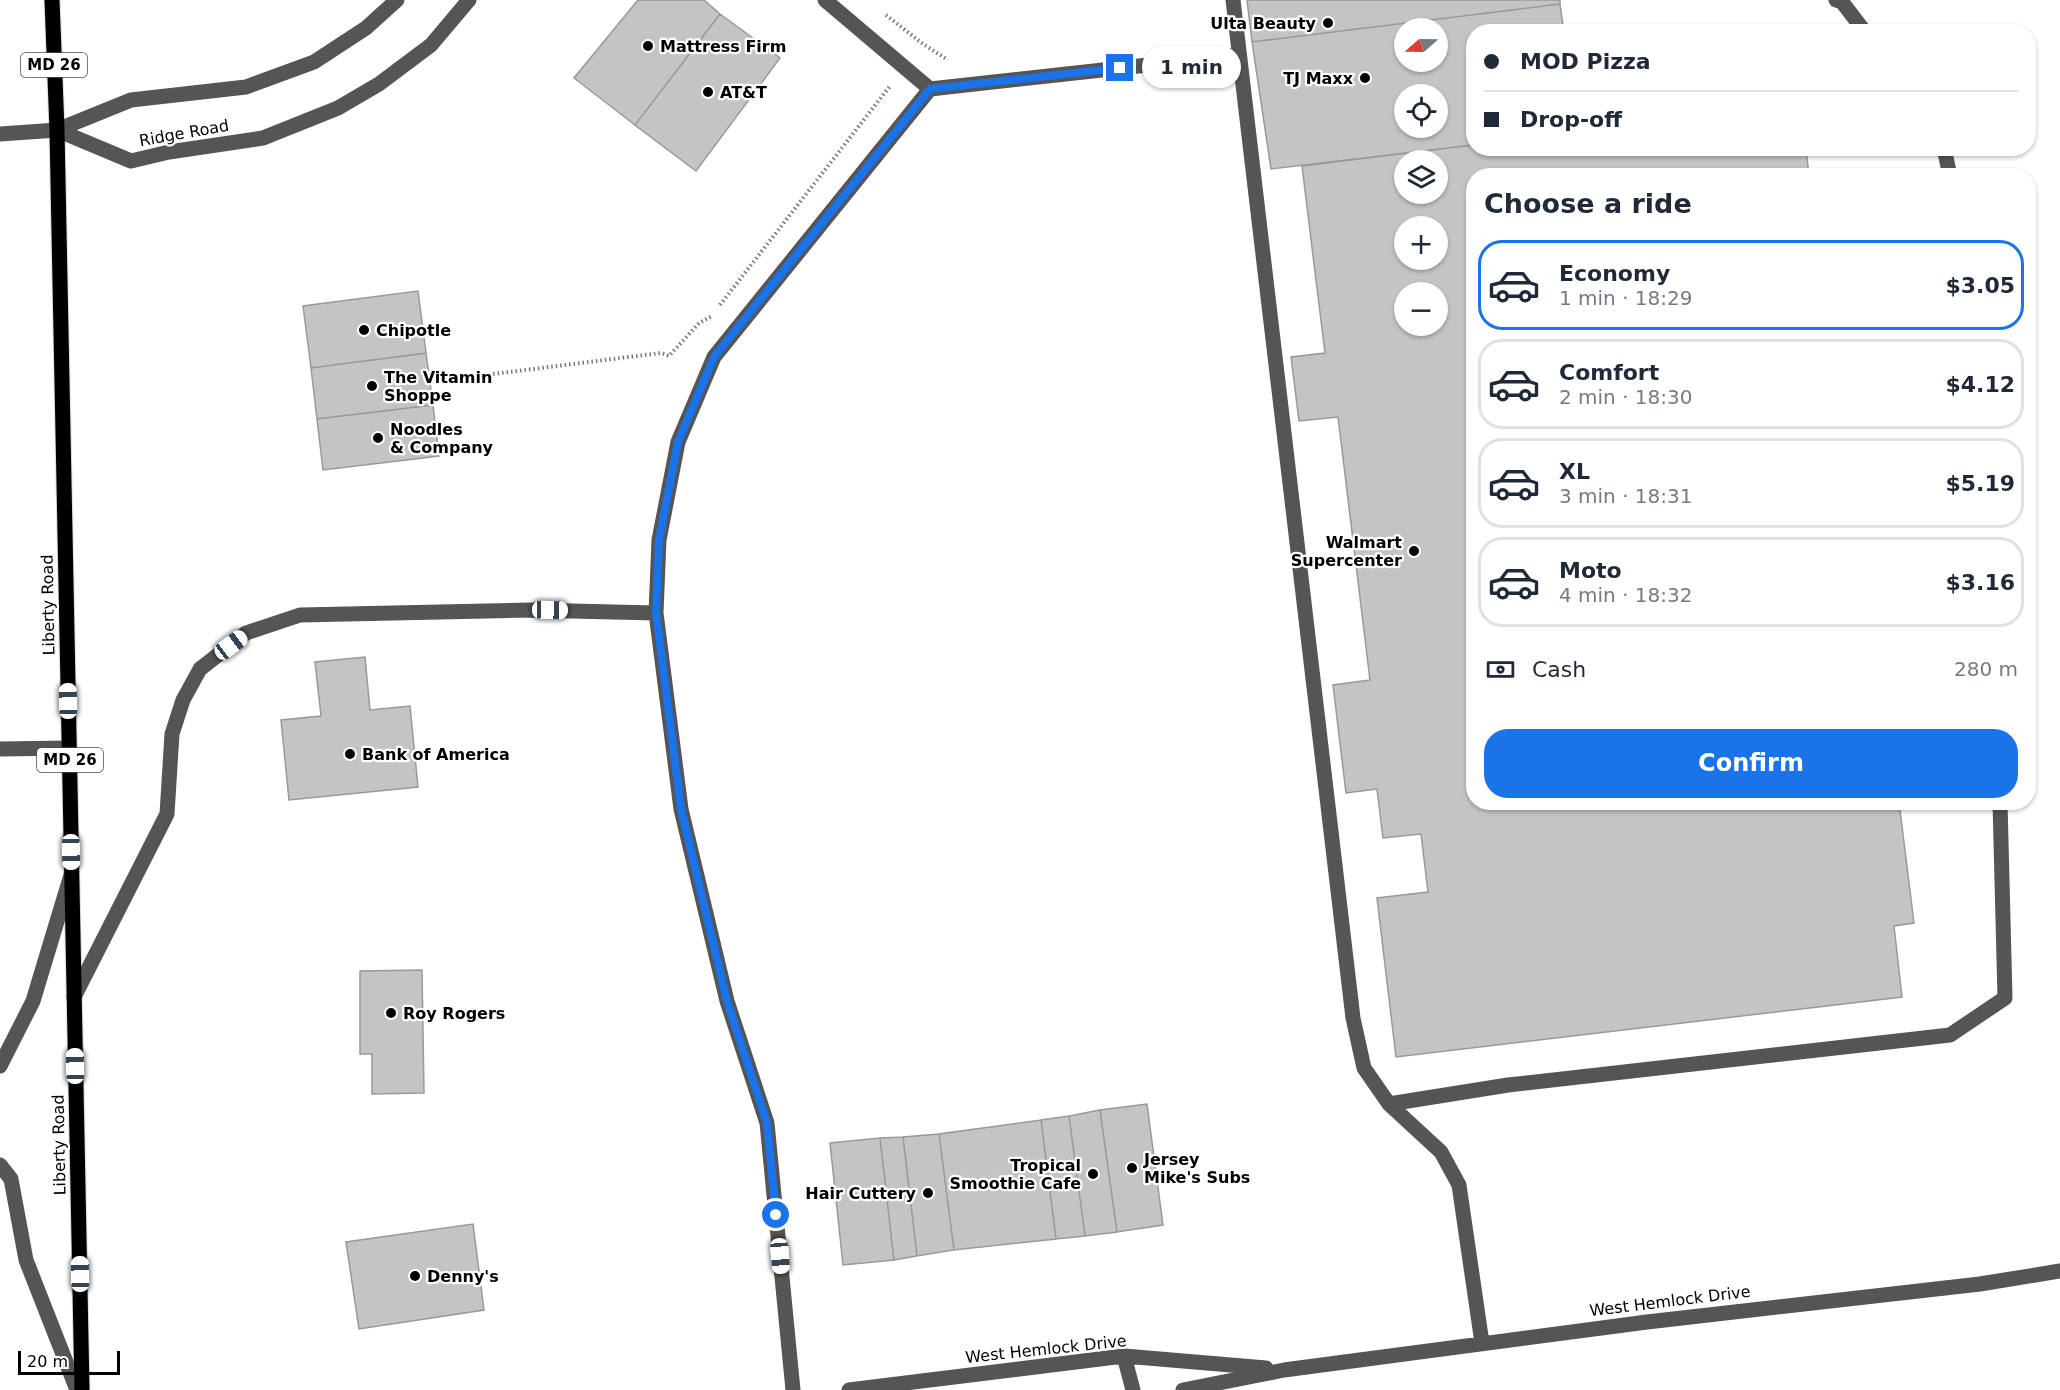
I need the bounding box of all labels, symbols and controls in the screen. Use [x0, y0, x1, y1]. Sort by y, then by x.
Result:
place label: Ulta Beauty [1210, 14, 1317, 33]
marker: Ulta Beauty [1321, 16, 1335, 30]
north arrow [1394, 18, 1448, 72]
map controls [1394, 18, 1448, 336]
place label: Mattress Firm [660, 37, 786, 56]
marker: Mattress Firm [641, 39, 655, 53]
callout: 1 min [1141, 47, 1240, 89]
text: MOD Pizza [1520, 49, 1651, 74]
road number: MD 26 [21, 53, 87, 77]
route end [1106, 54, 1133, 81]
text: 1 min [1160, 55, 1223, 79]
place label: TJ Maxx [1283, 69, 1354, 88]
marker: TJ Maxx [1358, 71, 1372, 85]
place label: AT&T [720, 83, 767, 102]
button: locate [1394, 84, 1448, 138]
marker: AT&T [701, 85, 715, 99]
text: Drop-off [1520, 107, 1622, 132]
street label: Ridge Road [138, 116, 230, 150]
button: layers [1394, 150, 1448, 204]
text: Choose a ride [1484, 188, 1692, 219]
button: + [1394, 216, 1448, 270]
icon: car [1487, 258, 1541, 312]
text: Economy [1559, 261, 1670, 286]
text: $3.05 [1945, 273, 2015, 298]
button: − [1394, 282, 1448, 336]
text: 1 min · 18:29 [1559, 286, 1693, 310]
place label: Chipotle [376, 321, 451, 340]
marker: Chipotle [357, 323, 371, 337]
icon: car [1487, 357, 1541, 411]
text: Comfort [1559, 360, 1659, 385]
place label: The Vitamin Shoppe [384, 368, 492, 405]
text: $4.12 [1945, 372, 2015, 397]
marker: The Vitamin Shoppe [365, 379, 379, 393]
text: 2 min · 18:30 [1559, 385, 1693, 409]
place label: Noodles & Company [390, 420, 494, 457]
marker: Noodles & Company [371, 431, 385, 445]
icon: car [1487, 456, 1541, 510]
text: XL [1559, 459, 1590, 484]
text: $5.19 [1945, 471, 2015, 496]
text: 3 min · 18:31 [1559, 484, 1693, 508]
place label: Walmart Supercenter [1291, 533, 1402, 570]
marker: Walmart Supercenter [1407, 544, 1421, 558]
street label: Liberty Road [38, 554, 58, 656]
icon: car [1487, 555, 1541, 609]
text: Moto [1559, 558, 1622, 583]
text: $3.16 [1945, 570, 2015, 595]
text: 4 min · 18:32 [1559, 583, 1693, 607]
car [532, 601, 568, 619]
car [211, 627, 251, 663]
icon: cash [1484, 653, 1517, 686]
text: Cash [1532, 657, 1586, 682]
text: 280 m [1954, 657, 2018, 681]
car [59, 683, 77, 719]
button: Confirm [1484, 729, 2018, 798]
place label: Bank of America [362, 745, 510, 764]
marker: Bank of America [343, 747, 357, 761]
road number: MD 26 [37, 748, 103, 772]
car [62, 834, 80, 870]
place label: Roy Rogers [403, 1004, 505, 1023]
marker: Roy Rogers [384, 1006, 398, 1020]
car [66, 1048, 84, 1084]
street label: Liberty Road [49, 1094, 69, 1196]
place label: Jersey Mike's Subs [1143, 1150, 1250, 1187]
place label: Tropical Smoothie Cafe [950, 1156, 1081, 1193]
marker: Jersey Mike's Subs [1125, 1161, 1139, 1175]
marker: Tropical Smoothie Cafe [1086, 1167, 1100, 1181]
place label: Hair Cuttery [805, 1184, 917, 1203]
marker: Hair Cuttery [921, 1186, 935, 1200]
route start [762, 1201, 789, 1228]
car [769, 1237, 791, 1275]
car [71, 1256, 89, 1292]
place label: Denny's [427, 1267, 499, 1286]
marker: Denny's [408, 1269, 422, 1283]
street label: West Hemlock Drive [1588, 1282, 1752, 1320]
street label: West Hemlock Drive [964, 1331, 1128, 1367]
scale bar [18, 1348, 120, 1376]
text: 20 m [27, 1352, 68, 1371]

